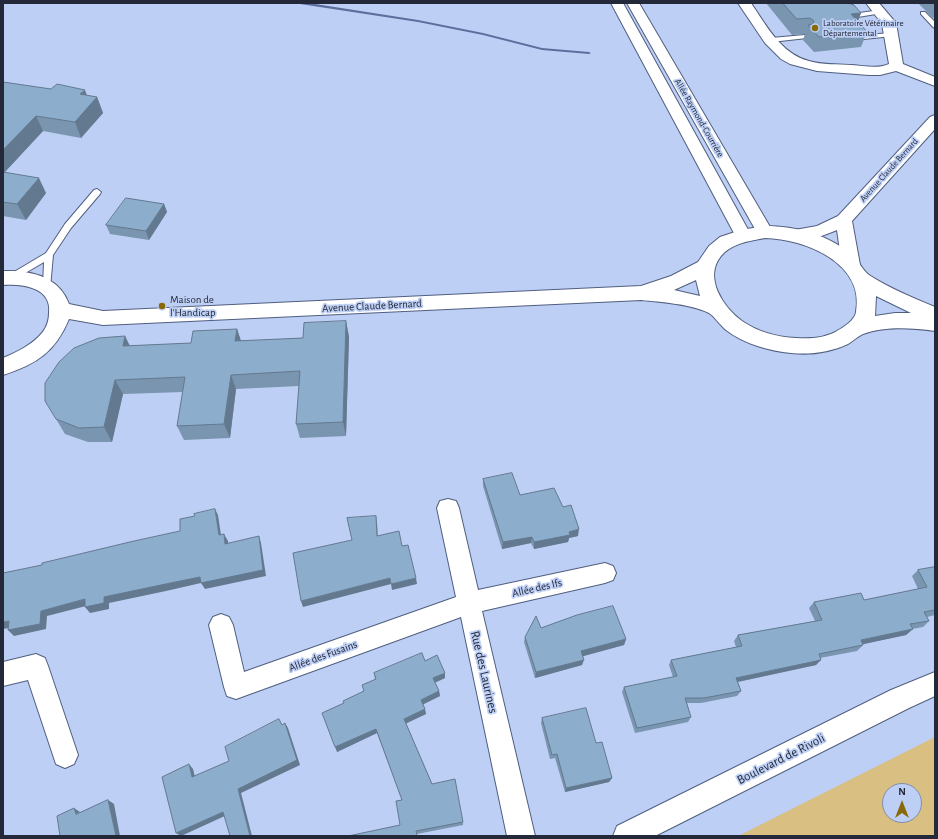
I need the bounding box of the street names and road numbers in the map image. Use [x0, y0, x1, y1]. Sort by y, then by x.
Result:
street label: Allée Raymond-Courrière [672, 77, 726, 159]
street label: Avenue Claude Bernard [858, 136, 920, 204]
street label: Avenue Claude Bernard [322, 297, 422, 315]
street label: Allée des Ifs [511, 576, 563, 600]
street label: Rue des Laurines [467, 629, 501, 715]
street label: Allée des Fusains [287, 638, 359, 674]
street label: Boulevard de Rivoli [734, 730, 828, 788]

